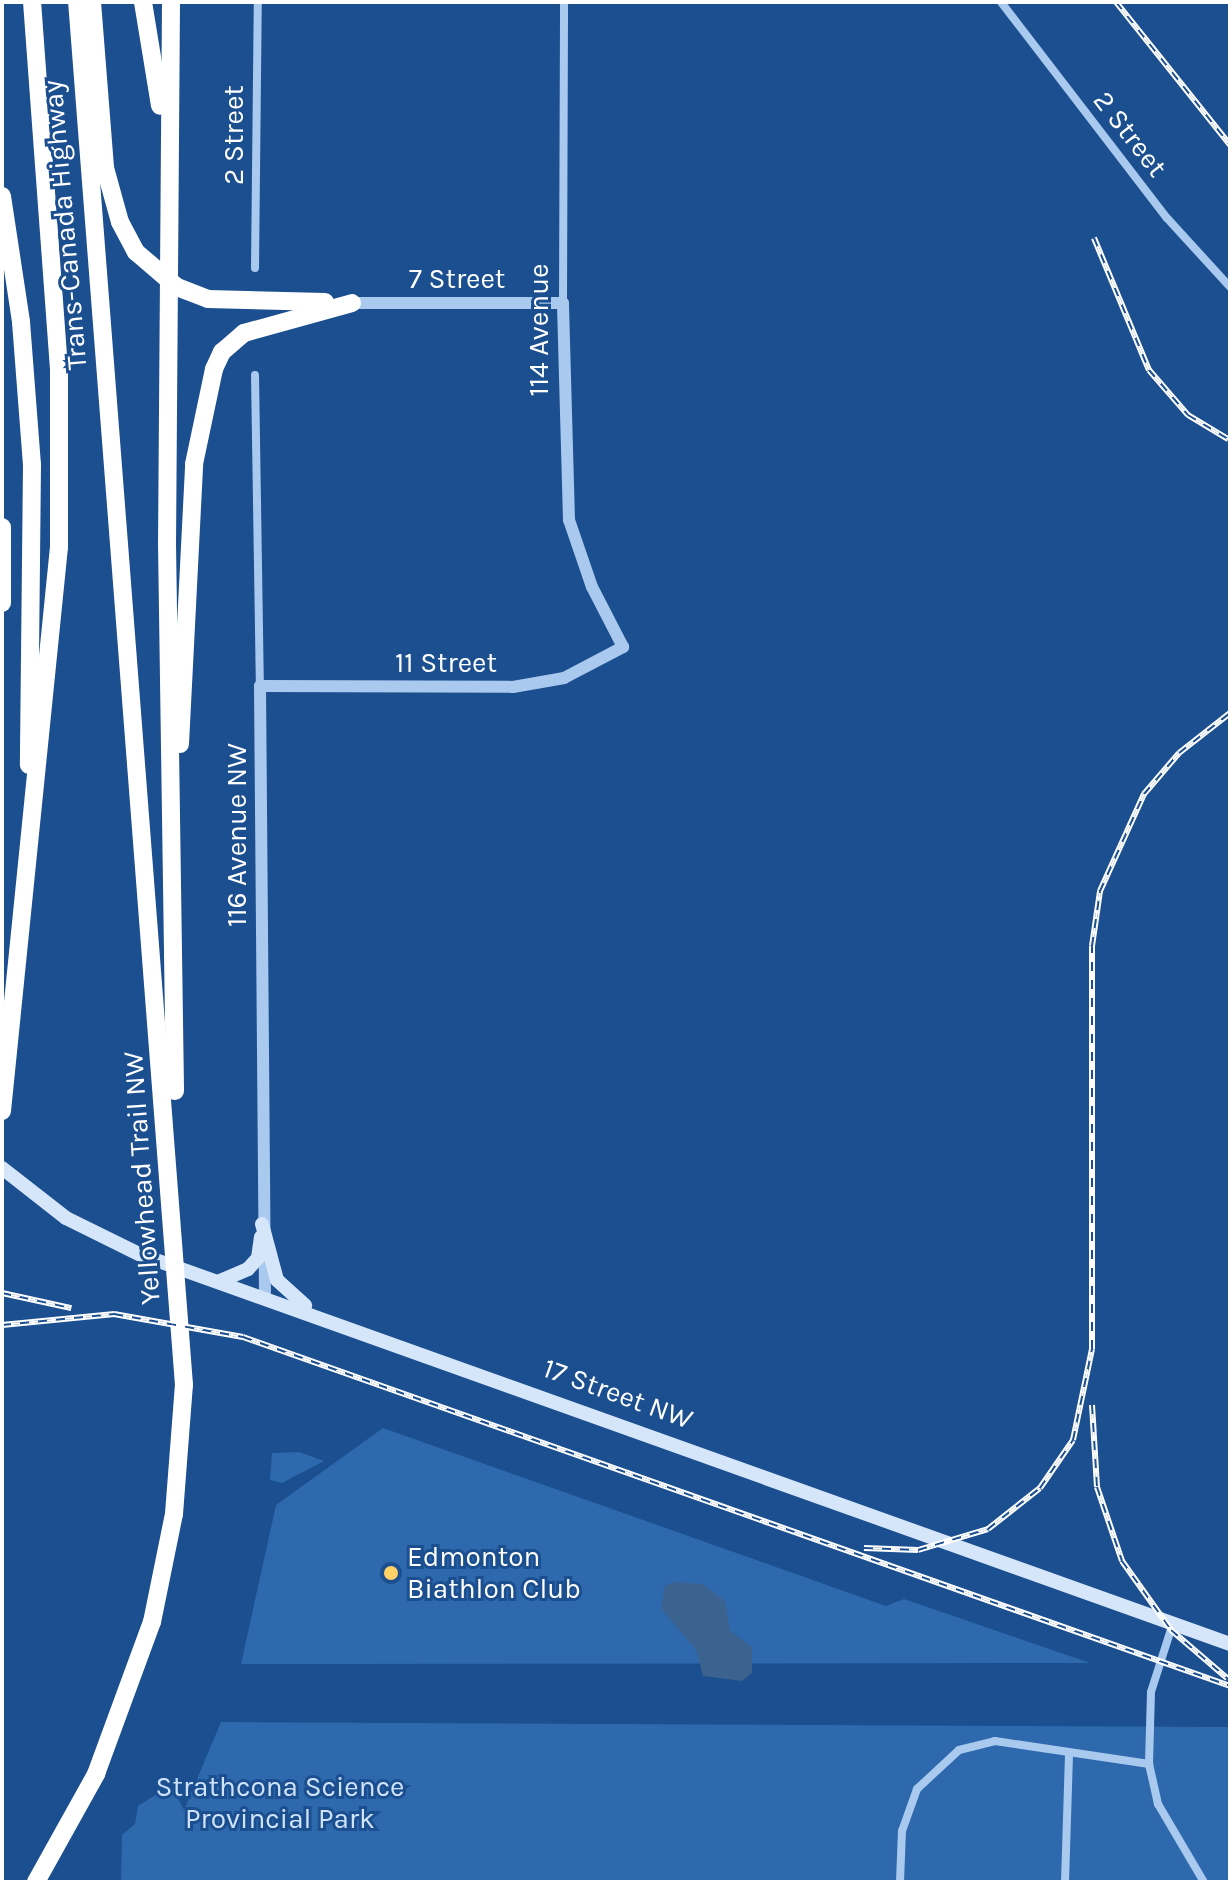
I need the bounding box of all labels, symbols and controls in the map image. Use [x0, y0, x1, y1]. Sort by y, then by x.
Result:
street label: Trans-Canada Highway [36, 79, 94, 371]
street label: 2 Street [1086, 84, 1174, 184]
street label: 2 Street [217, 85, 251, 185]
street label: 7 Street [409, 262, 505, 296]
street label: 114 Avenue [522, 264, 556, 396]
street label: 11 Street [395, 646, 497, 680]
street label: 116 Avenue NW [220, 743, 254, 927]
street label: Yellowhead Trail NW [116, 1050, 168, 1306]
street label: 17 Street NW [539, 1351, 697, 1437]
place label: Edmonton Biathlon Club [407, 1540, 581, 1606]
marker: Edmonton Biathlon Club [382, 1564, 400, 1582]
park label: Strathcona Science Provincial Park [156, 1770, 404, 1836]

